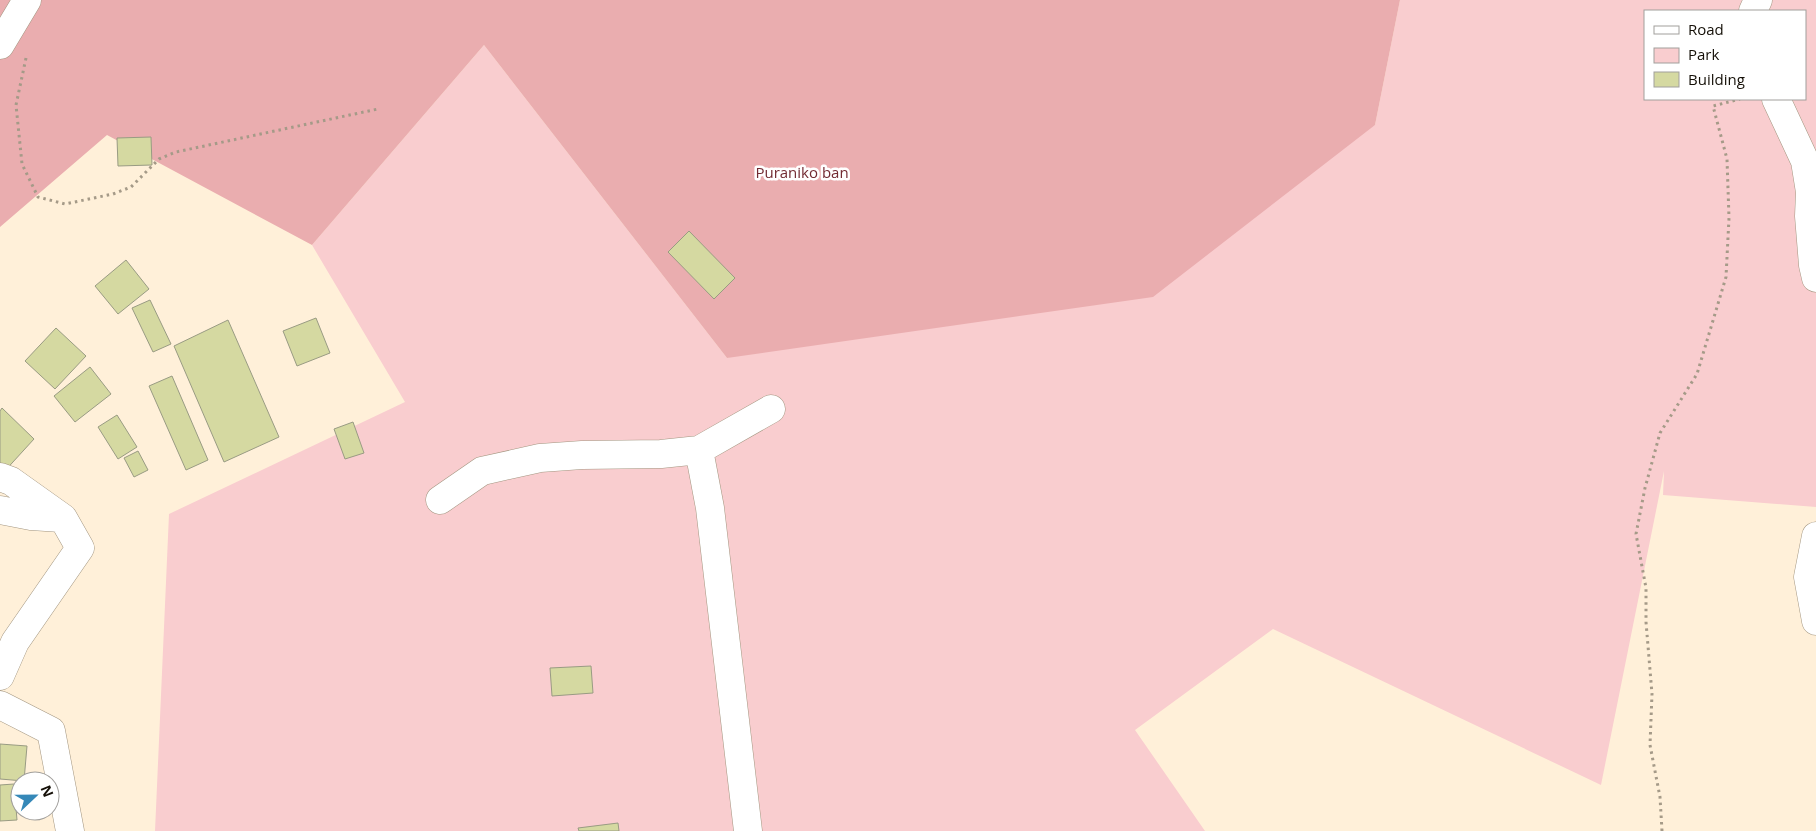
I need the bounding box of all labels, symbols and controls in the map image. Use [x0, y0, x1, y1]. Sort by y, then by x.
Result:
legend [1644, 10, 1806, 100]
text: Road [1688, 19, 1724, 39]
text: Park [1688, 44, 1719, 64]
text: Building [1688, 69, 1745, 89]
park label: Puraniko ban [755, 162, 849, 182]
north arrow [10, 771, 60, 821]
text: N [37, 782, 58, 800]

